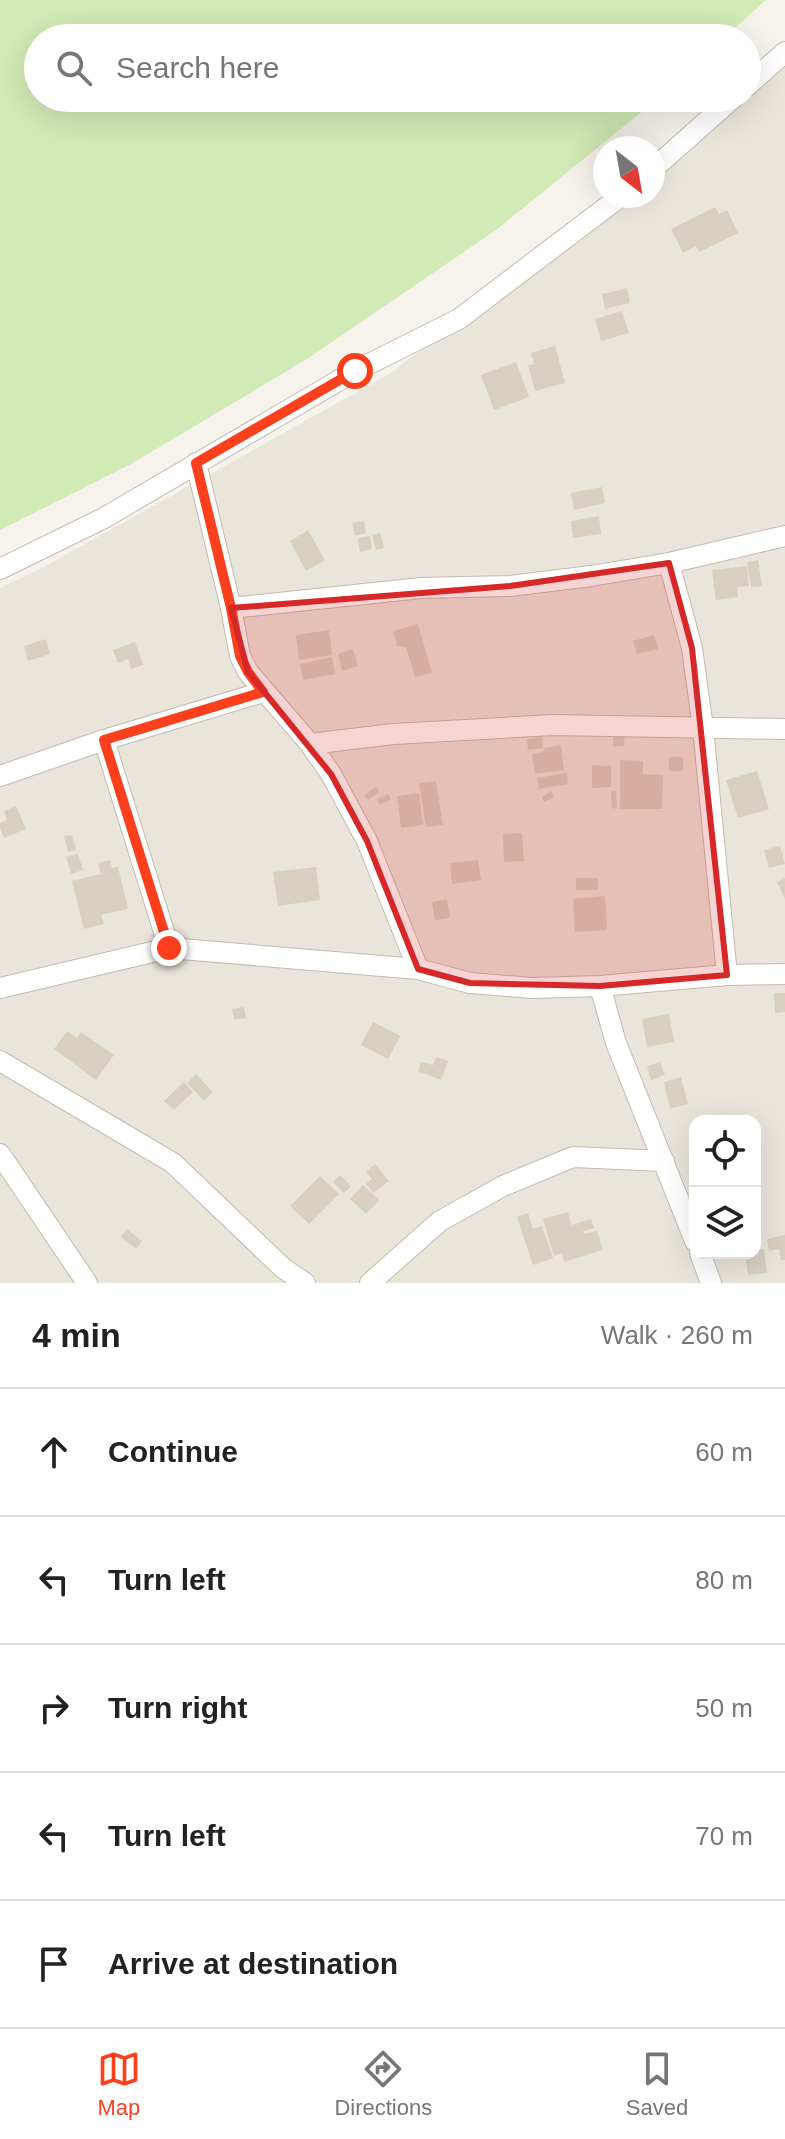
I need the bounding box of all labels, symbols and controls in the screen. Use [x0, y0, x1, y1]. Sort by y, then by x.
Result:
search box [24, 24, 761, 112]
icon: search [52, 46, 96, 90]
text: Search here [116, 51, 279, 84]
north arrow [593, 136, 665, 208]
route start [337, 353, 373, 389]
route end [151, 930, 187, 966]
map controls [689, 1115, 761, 1259]
button: locate [689, 1115, 761, 1187]
button: layers [689, 1187, 761, 1259]
text: 4 min [32, 1316, 121, 1354]
text: Walk · 260 m [601, 1320, 753, 1350]
icon: ahead [32, 1430, 76, 1474]
text: Continue [108, 1435, 238, 1468]
text: 60 m [695, 1437, 753, 1467]
icon: left [32, 1558, 76, 1602]
text: Turn left [108, 1563, 226, 1596]
text: 80 m [695, 1565, 753, 1595]
icon: right [32, 1686, 76, 1730]
text: Turn right [108, 1691, 247, 1724]
text: 50 m [695, 1693, 753, 1723]
icon: left [32, 1814, 76, 1858]
text: Turn left [108, 1819, 226, 1852]
text: 70 m [695, 1821, 753, 1851]
icon: arrive [32, 1942, 76, 1986]
text: Arrive at destination [108, 1947, 398, 1980]
tab: Map [97, 2047, 141, 2121]
tab: Directions [334, 2047, 432, 2121]
tab: Saved [626, 2047, 688, 2121]

